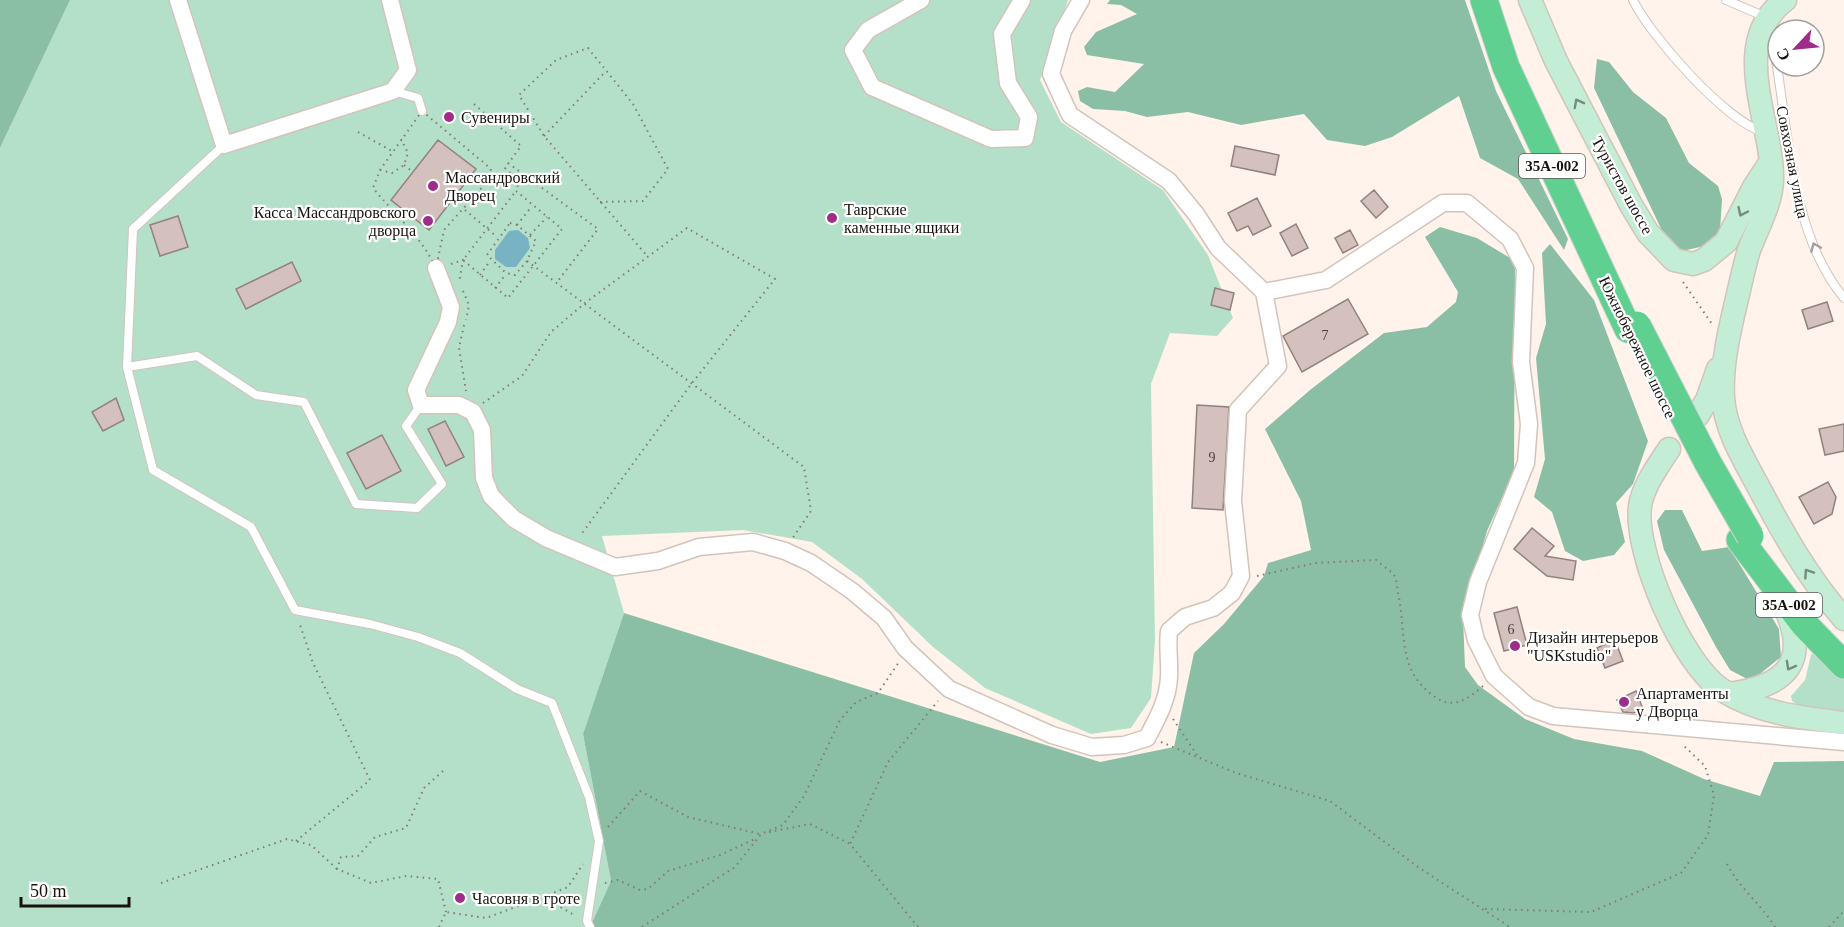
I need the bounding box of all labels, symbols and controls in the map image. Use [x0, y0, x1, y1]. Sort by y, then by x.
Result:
north arrow [1766, 18, 1826, 78]
text: С [1773, 45, 1793, 63]
one-way arrow [1574, 99, 1585, 110]
street label: Совхозная улица [1772, 104, 1812, 220]
place label: Сувениры [461, 109, 530, 127]
marker: Сувениры [442, 110, 456, 124]
street label: Туристов шоссе [1588, 133, 1656, 238]
road number: 35А-002 [1519, 154, 1585, 178]
place label: Массандровский Дворец [445, 169, 560, 205]
marker: Массандровский Дворец [426, 179, 440, 193]
place label: Таврские каменные ящики [844, 201, 960, 237]
place label: Касса Массандровского дворца [254, 204, 416, 240]
one-way arrow [1738, 206, 1750, 217]
marker: Таврские каменные ящики [825, 211, 839, 225]
marker: Касса Массандровского дворца [421, 214, 435, 228]
one-way arrow [1810, 243, 1822, 254]
street label: Южнобережное шоссе [1595, 274, 1679, 421]
house number: 7 [1322, 328, 1329, 343]
house number: 9 [1209, 450, 1216, 465]
one-way arrow [1803, 569, 1815, 579]
road number: 35А-002 [1756, 593, 1822, 617]
house number: 6 [1508, 622, 1515, 637]
place label: Дизайн интерьеров "USKstudio" [1527, 629, 1659, 664]
marker: Дизайн интерьеров "USKstudio" [1508, 639, 1522, 653]
one-way arrow [1786, 660, 1797, 670]
place label: Апартаменты у Дворца [1636, 685, 1729, 721]
marker: Апартаменты у Дворца [1617, 695, 1631, 709]
scale bar [21, 870, 129, 908]
text: 50 m [30, 881, 67, 901]
place label: Часовня в гроте [472, 890, 580, 908]
marker: Часовня в гроте [453, 891, 467, 905]

